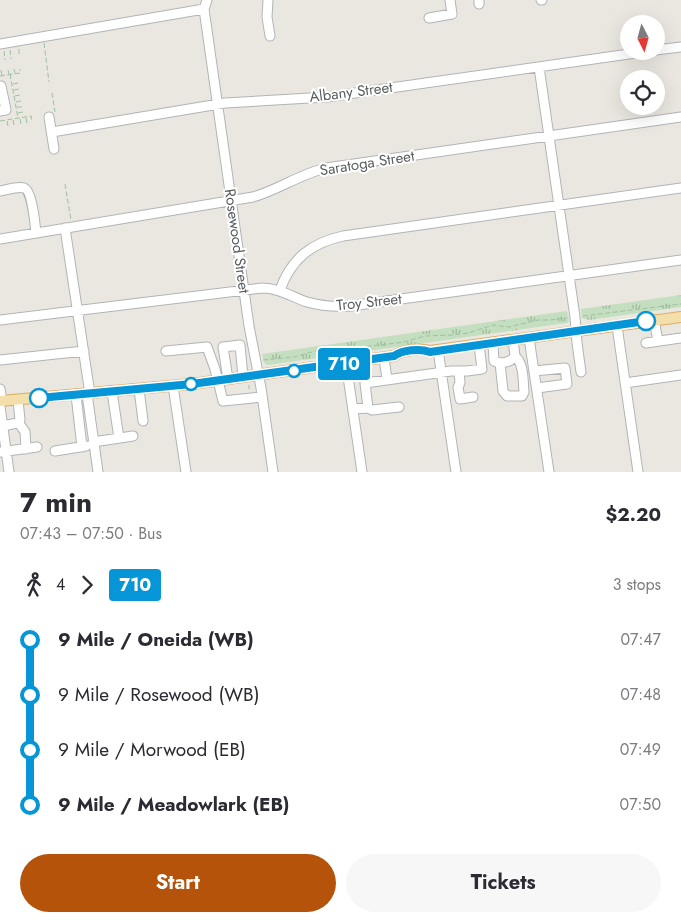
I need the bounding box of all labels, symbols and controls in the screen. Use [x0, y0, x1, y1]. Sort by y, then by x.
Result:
north arrow [620, 15, 665, 60]
map controls [620, 15, 665, 115]
button: locate [620, 70, 665, 115]
street label: Albany Street [308, 76, 394, 108]
street label: Saratoga Street [318, 145, 416, 181]
street label: Rosewood Street [219, 187, 255, 295]
street label: Troy Street [335, 288, 403, 316]
unlabelled marker [636, 311, 656, 331]
line badge: 710 [315, 348, 373, 380]
text: 710 [328, 351, 360, 377]
unlabelled marker [287, 364, 301, 378]
unlabelled marker [184, 377, 198, 391]
unlabelled marker [29, 388, 49, 408]
text: 7 min [20, 482, 92, 523]
text: $2.20 [606, 501, 661, 528]
text: 07:43 – 07:50 · Bus [20, 522, 162, 545]
icon: walk [20, 571, 48, 599]
icon: forward [73, 571, 101, 599]
text: 710 [119, 572, 151, 598]
text: 4 [56, 573, 65, 596]
text: 3 stops [613, 573, 661, 596]
text: 9 Mile / Oneida (WB) [58, 626, 254, 653]
text: 07:47 [620, 628, 661, 651]
text: 9 Mile / Rosewood (WB) [58, 681, 260, 708]
text: 07:48 [620, 683, 661, 706]
text: 9 Mile / Morwood (EB) [58, 736, 246, 763]
text: 07:49 [620, 738, 661, 761]
text: 9 Mile / Meadowlark (EB) [58, 791, 290, 818]
text: 07:50 [620, 793, 661, 816]
button: Start [20, 854, 336, 912]
button: Tickets [346, 854, 661, 912]

